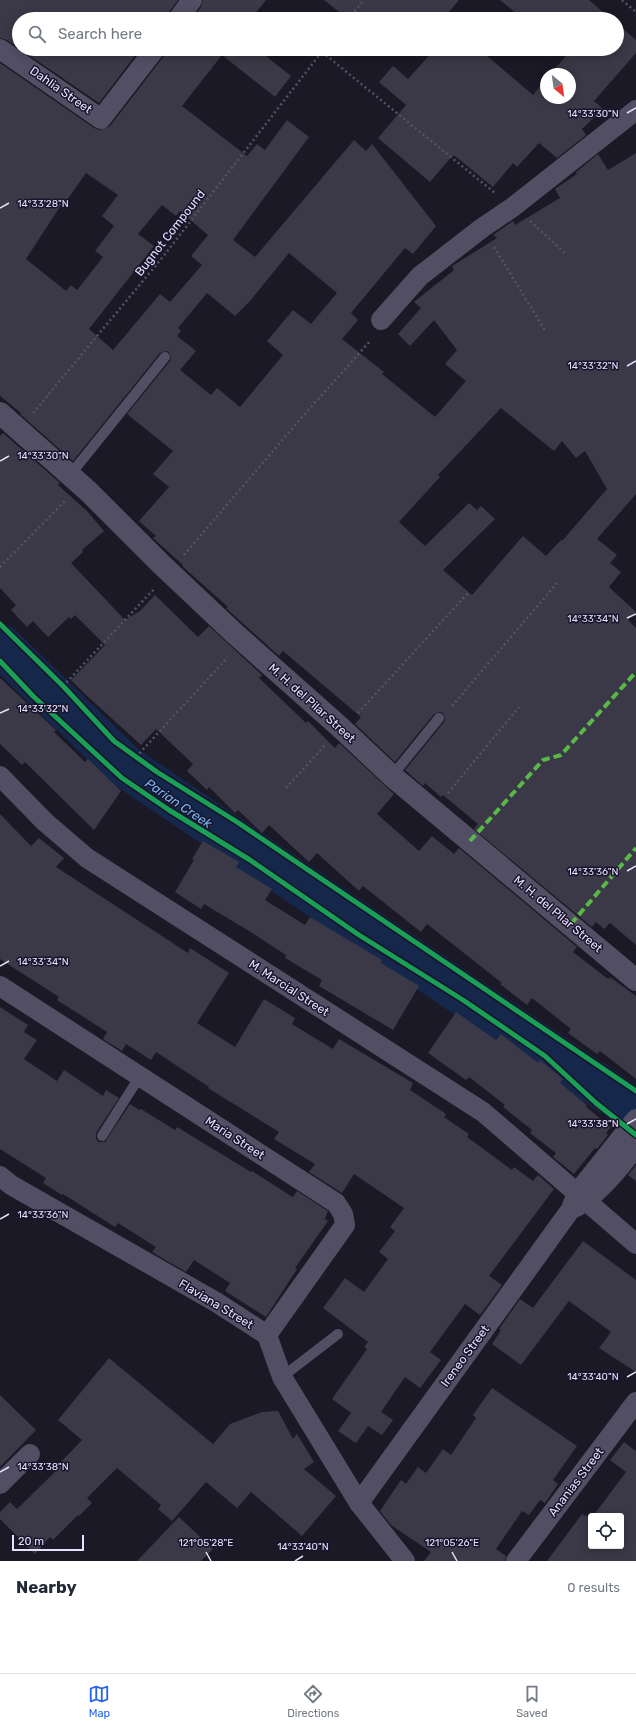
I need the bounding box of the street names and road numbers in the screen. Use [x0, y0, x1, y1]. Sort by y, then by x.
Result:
street label: Dahlia Street [27, 64, 95, 117]
street label: Bugnot Compound [132, 187, 208, 279]
street label: M. H. del Pilar Street [266, 660, 358, 746]
street label: M. H. del Pilar Street [511, 873, 605, 955]
street label: M. Marcial Street [246, 957, 332, 1019]
street label: Maria Street [203, 1114, 268, 1163]
street label: Flaviana Street [176, 1276, 256, 1332]
street label: Ireneo Street [438, 1322, 492, 1390]
street label: Ananias Street [546, 1445, 607, 1519]

